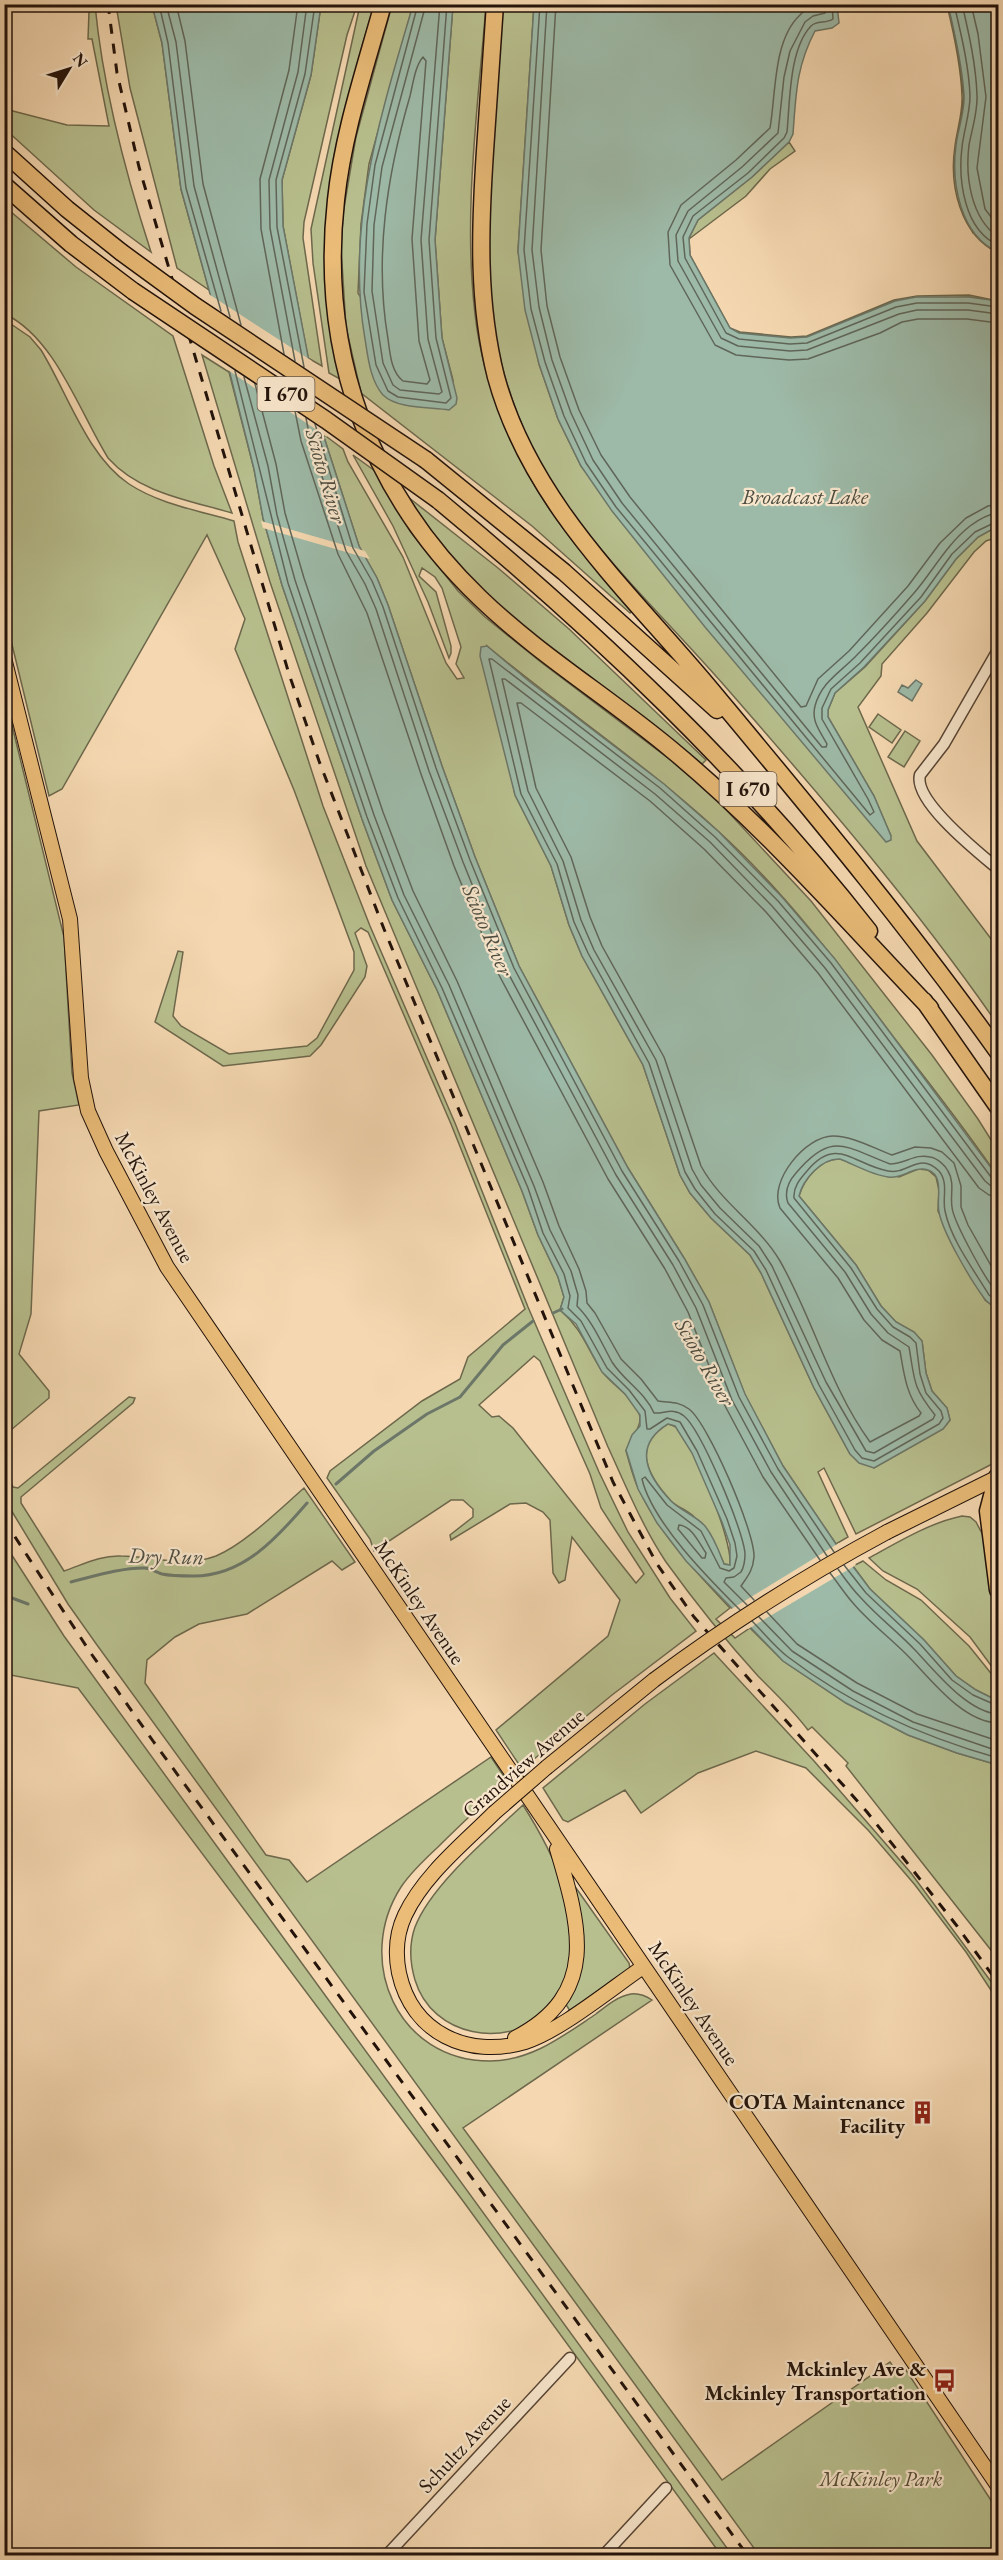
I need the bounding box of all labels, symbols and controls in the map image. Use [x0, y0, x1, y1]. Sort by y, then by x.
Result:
north arrow [39, 39, 99, 99]
text: N [68, 49, 93, 72]
road number: I 670 [258, 377, 314, 411]
water label: Scioto River [298, 424, 354, 528]
water label: Broadcast Lake [741, 482, 869, 511]
road number: I 670 [720, 772, 777, 806]
water label: Scioto River [455, 879, 521, 982]
street label: McKinley Avenue [109, 1127, 201, 1267]
water label: Scioto River [668, 1312, 743, 1413]
street label: McKinley Avenue [368, 1535, 472, 1669]
water label: Dry Run [127, 1541, 204, 1571]
street label: Grandview Avenue [456, 1702, 590, 1824]
street label: McKinley Avenue [642, 1936, 746, 2070]
place label: COTA Maintenance Facility [729, 2088, 906, 2139]
building icon: COTA Maintenance Facility [910, 2100, 936, 2126]
place label: Mckinley Ave & Mckinley Transportation [705, 2355, 926, 2406]
bus stop icon: Mckinley Ave & Mckinley Transportation [931, 2367, 957, 2393]
street label: Schultz Avenue [412, 2389, 516, 2499]
park label: McKinley Park [818, 2465, 943, 2492]

